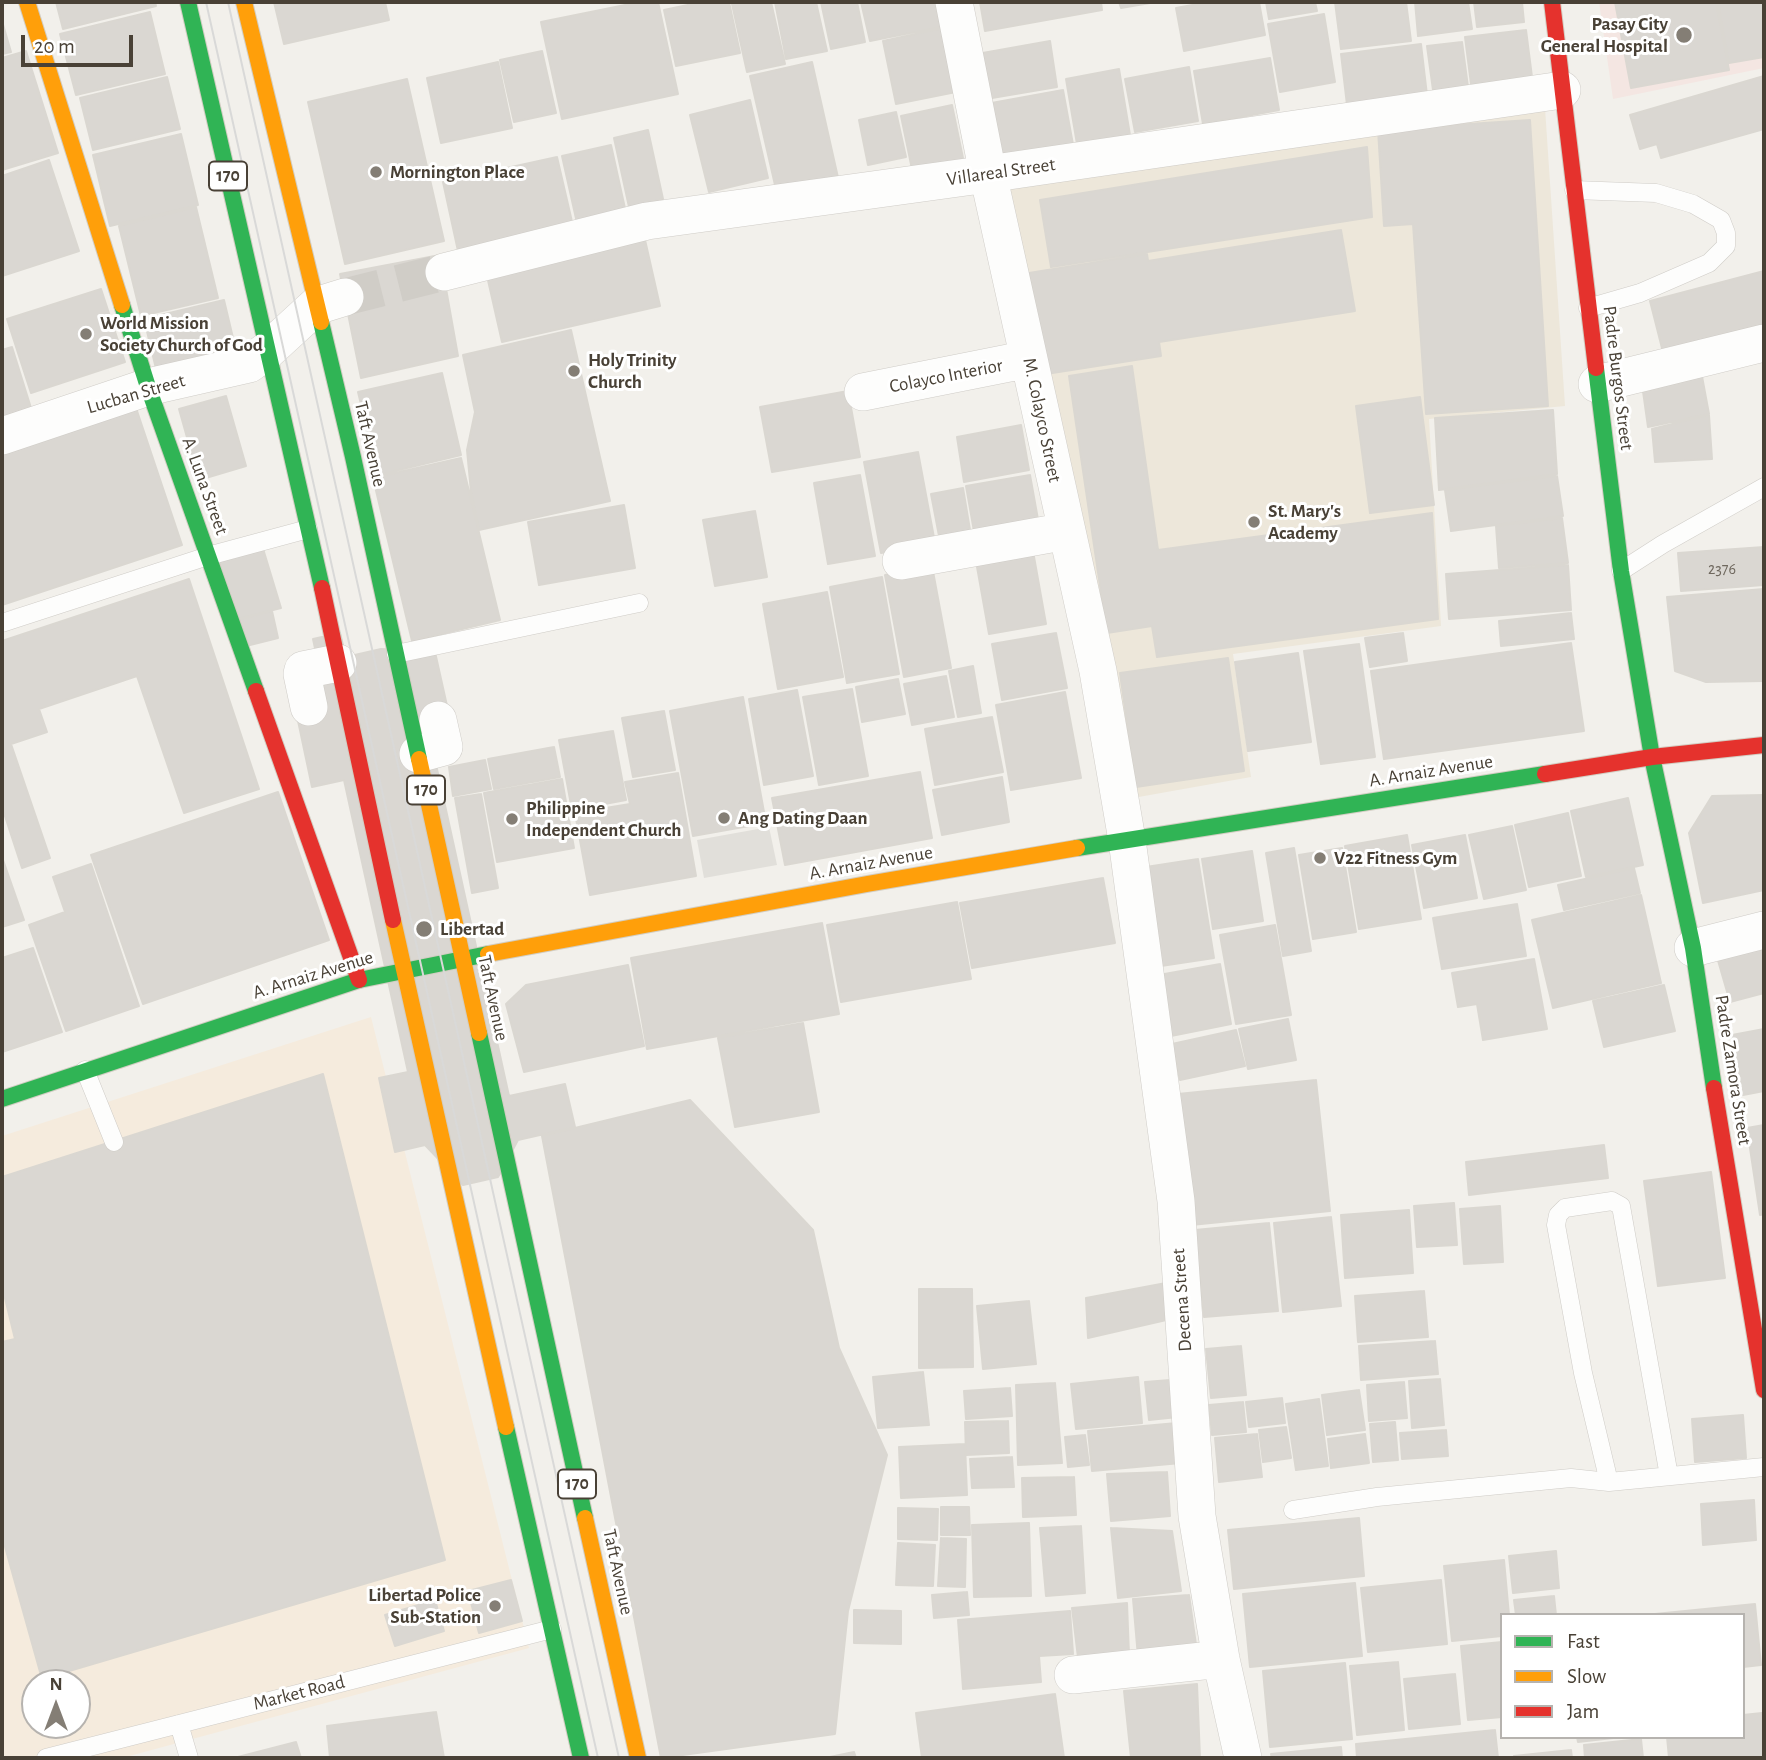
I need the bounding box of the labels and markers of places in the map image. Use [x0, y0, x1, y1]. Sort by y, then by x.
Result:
place label: Pasay City General Hospital [1541, 13, 1668, 57]
marker: Pasay City General Hospital [1674, 25, 1694, 45]
place label: Mornington Place [390, 161, 525, 183]
marker: Mornington Place [368, 164, 384, 180]
place label: World Mission Society Church of God [100, 312, 263, 356]
marker: World Mission Society Church of God [78, 326, 94, 342]
place label: Holy Trinity Church [588, 349, 677, 393]
marker: Holy Trinity Church [566, 363, 582, 379]
place label: St. Mary's Academy [1268, 500, 1341, 544]
marker: St. Mary's Academy [1246, 514, 1262, 530]
place label: Philippine Independent Church [526, 797, 681, 841]
place label: Ang Dating Daan [738, 807, 868, 829]
marker: Ang Dating Daan [716, 810, 732, 826]
marker: Philippine Independent Church [504, 811, 520, 827]
place label: V22 Fitness Gym [1334, 847, 1457, 869]
marker: V22 Fitness Gym [1312, 850, 1328, 866]
place label: Libertad [440, 918, 504, 940]
marker: Libertad [414, 919, 434, 939]
place label: Libertad Police Sub-Station [368, 1584, 481, 1628]
marker: Libertad Police Sub-Station [487, 1598, 503, 1614]

